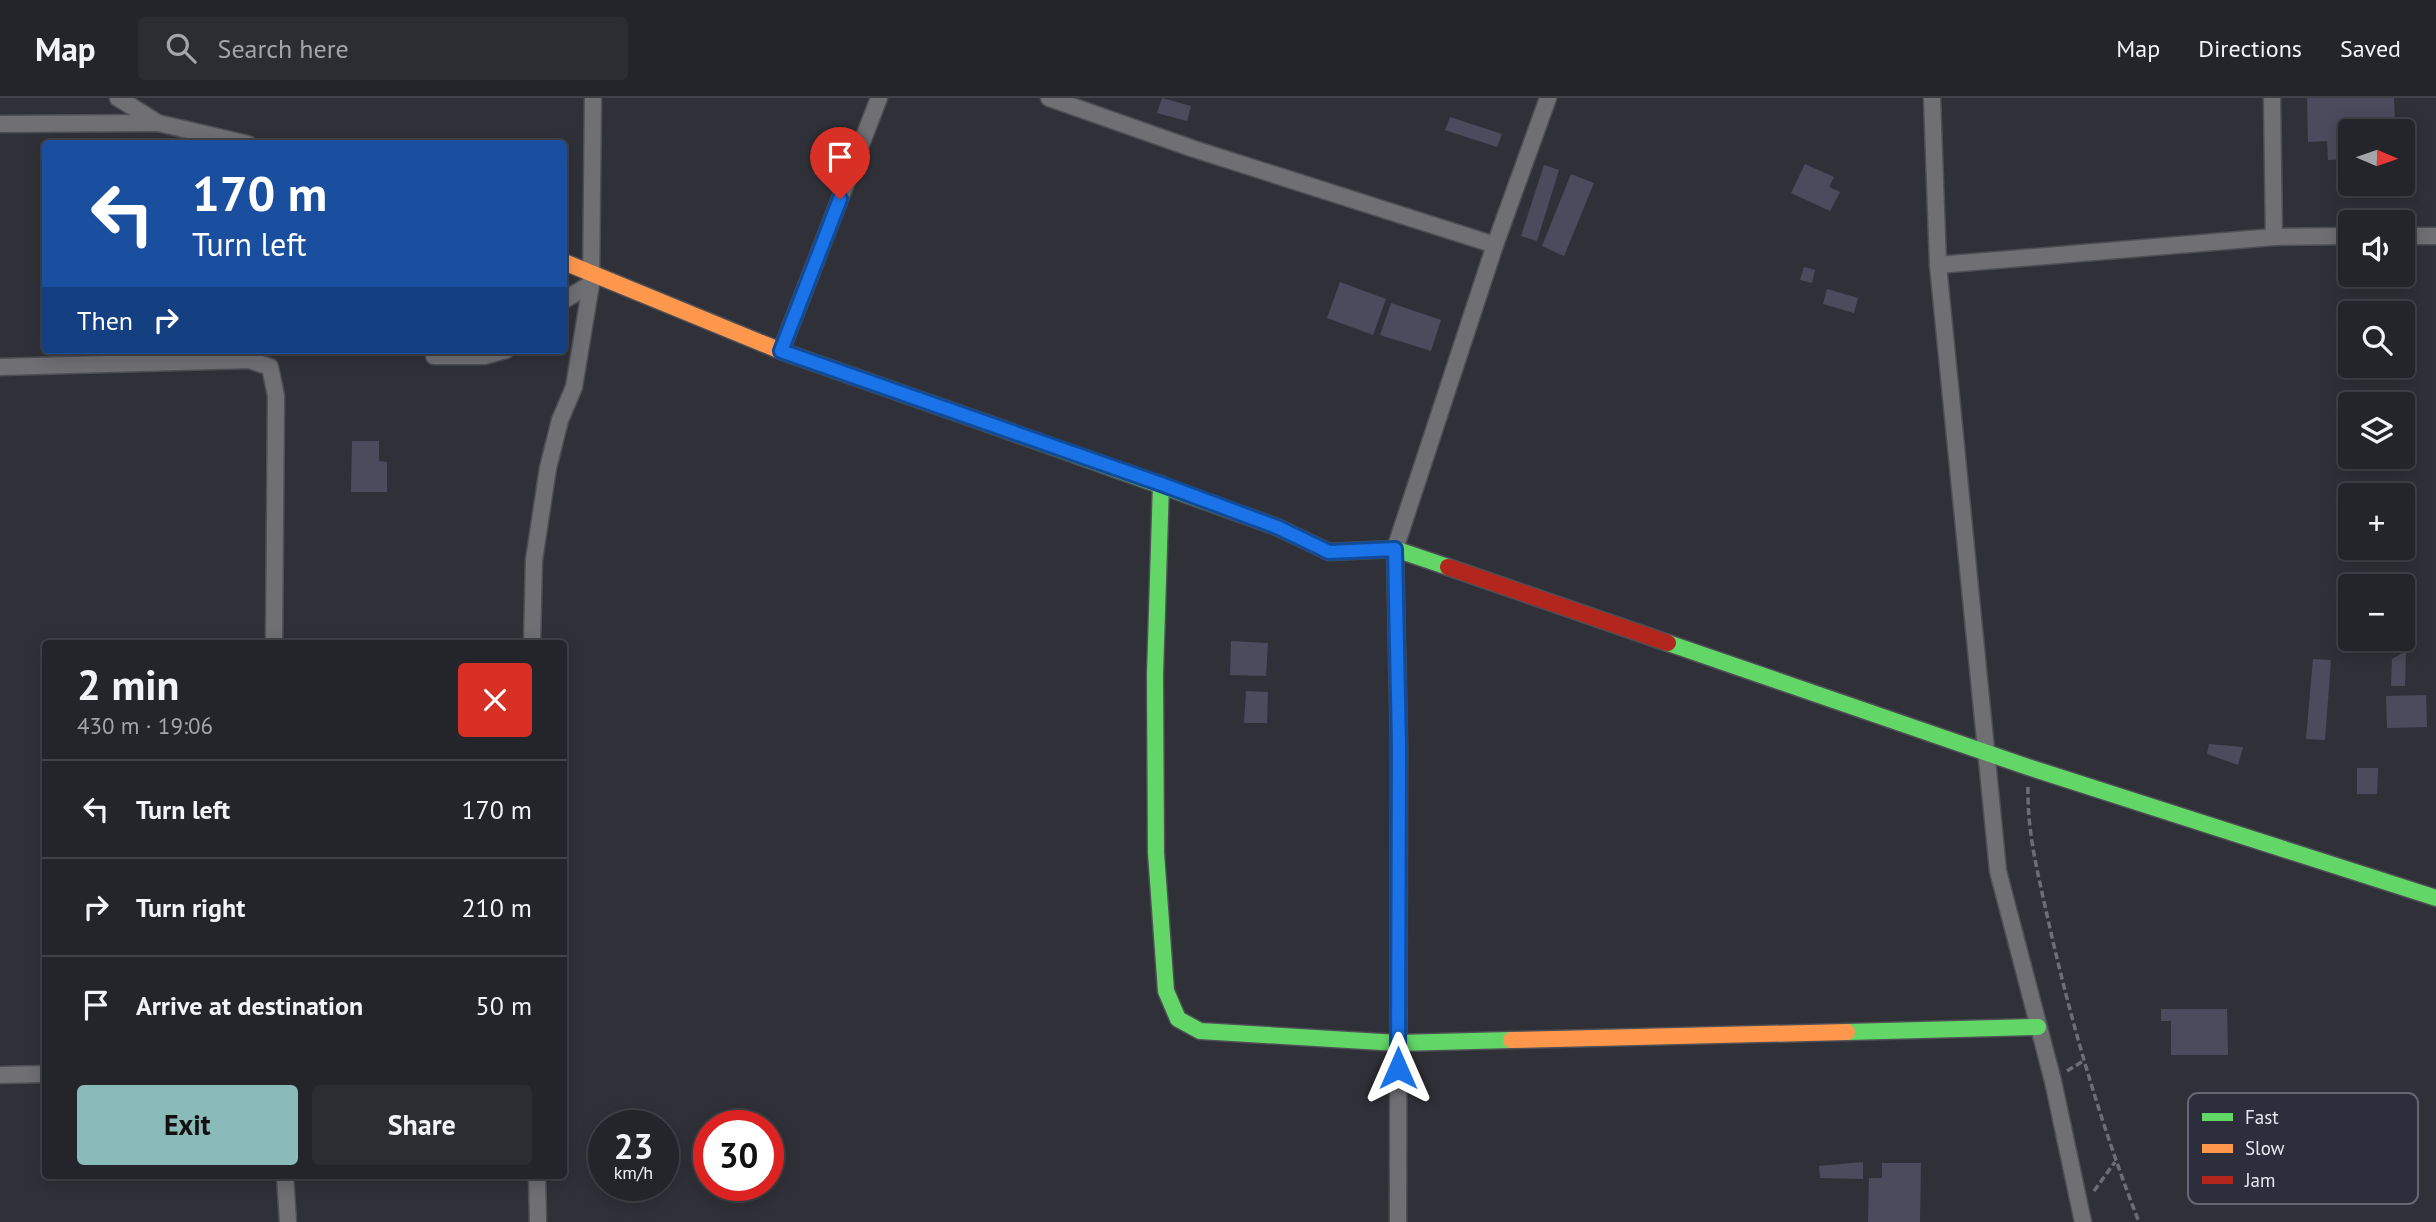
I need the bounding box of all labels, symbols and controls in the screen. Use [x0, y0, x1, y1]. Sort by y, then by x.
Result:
search box [138, 17, 628, 80]
text: Map [35, 27, 96, 70]
icon: search [162, 29, 200, 67]
text: Search here [218, 32, 349, 65]
text: Map [2116, 33, 2160, 64]
text: Directions [2198, 33, 2302, 64]
text: Saved [2340, 33, 2401, 64]
north arrow [2338, 119, 2415, 196]
map controls [2338, 119, 2415, 651]
pin [810, 127, 870, 199]
icon: arrive [821, 138, 859, 176]
text: 170 m [192, 161, 327, 225]
icon: left [77, 168, 168, 259]
button: sound [2338, 210, 2415, 287]
text: Turn left [192, 223, 307, 265]
icon: right [147, 301, 185, 339]
button: search [2338, 301, 2415, 378]
text: Then [77, 304, 133, 337]
button: layers [2338, 392, 2415, 469]
button: + [2338, 483, 2415, 560]
button: − [2338, 574, 2415, 651]
text: 2 min [77, 657, 179, 712]
button: close [458, 663, 532, 737]
text: 430 m · 19:06 [77, 711, 213, 740]
icon: left [77, 790, 115, 828]
text: Turn left [136, 793, 230, 826]
text: 170 m [461, 793, 532, 826]
icon: right [77, 888, 115, 926]
text: Turn right [136, 891, 245, 924]
text: 210 m [461, 891, 532, 924]
icon: arrive [77, 986, 115, 1024]
text: Arrive at destination [136, 989, 363, 1022]
text: 50 m [476, 989, 532, 1022]
position arrow [1361, 1031, 1435, 1105]
button: Exit [77, 1085, 298, 1165]
button: Share [312, 1085, 532, 1165]
legend [2188, 1093, 2418, 1204]
text: Fast [2245, 1105, 2279, 1129]
speed limit sign: 30 [693, 1110, 784, 1201]
text: 23 [614, 1123, 653, 1169]
text: Slow [2245, 1136, 2285, 1160]
text: km/h [614, 1161, 653, 1184]
text: Jam [2244, 1168, 2275, 1192]

